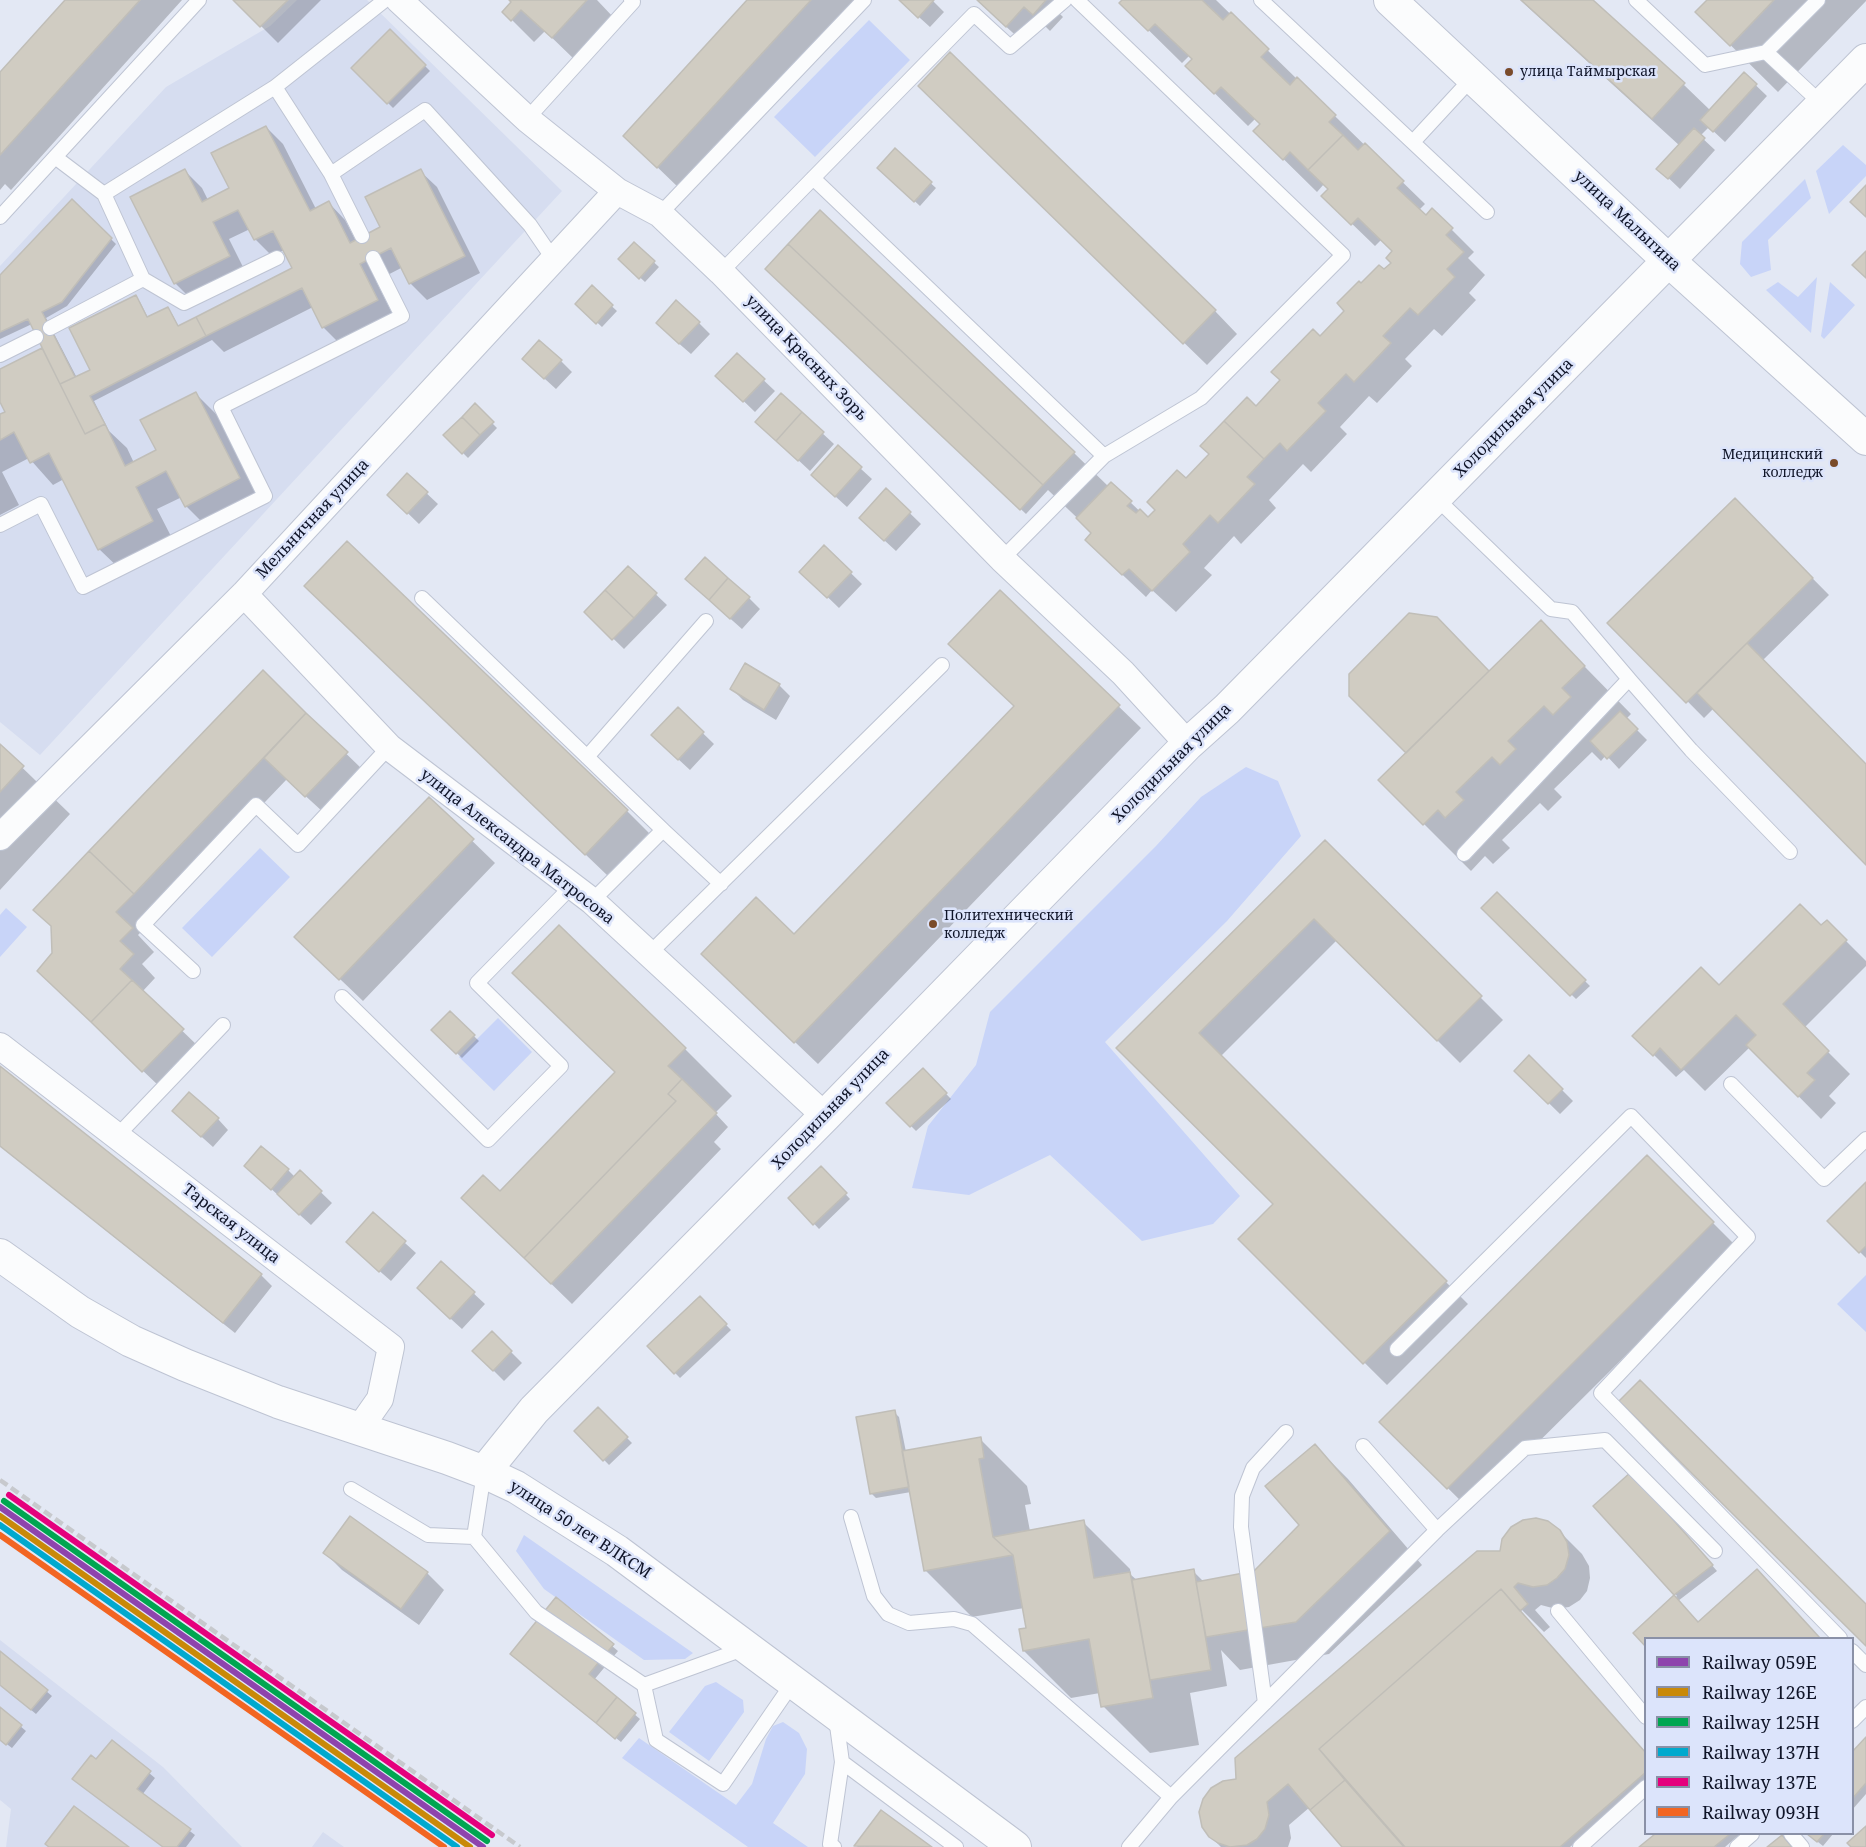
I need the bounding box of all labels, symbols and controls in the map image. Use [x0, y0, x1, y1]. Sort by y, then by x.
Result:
place label: улица Таймырская [1520, 64, 1656, 80]
marker: улица Таймырская [1503, 66, 1515, 78]
street label: улица Малыгина [1570, 167, 1684, 275]
street label: улица Красных Зорь [741, 291, 871, 425]
street label: Холодильная улица [1450, 354, 1578, 482]
place label: Медицинский колледж [1722, 447, 1823, 479]
street label: Мельничная улица [253, 455, 373, 583]
marker: Медицинский колледж [1828, 457, 1840, 469]
street label: Холодильная улица [1108, 699, 1236, 827]
street label: улица Александра Матросова [416, 765, 618, 929]
place label: Политехнический колледж [944, 908, 1073, 940]
marker: Политехнический колледж [927, 918, 939, 930]
street label: Холодильная улица [768, 1045, 894, 1173]
street label: Тарская улица [178, 1180, 284, 1268]
street label: улица 50 лет ВЛКСМ [506, 1477, 654, 1583]
legend [1644, 1637, 1854, 1835]
text: Railway 059Е [1702, 1650, 1817, 1674]
text: Railway 126Е [1702, 1680, 1817, 1704]
text: Railway 125Н [1702, 1710, 1820, 1734]
text: Railway 137Н [1702, 1740, 1820, 1764]
text: Railway 137Е [1702, 1770, 1817, 1794]
text: Railway 093Н [1702, 1800, 1820, 1824]

